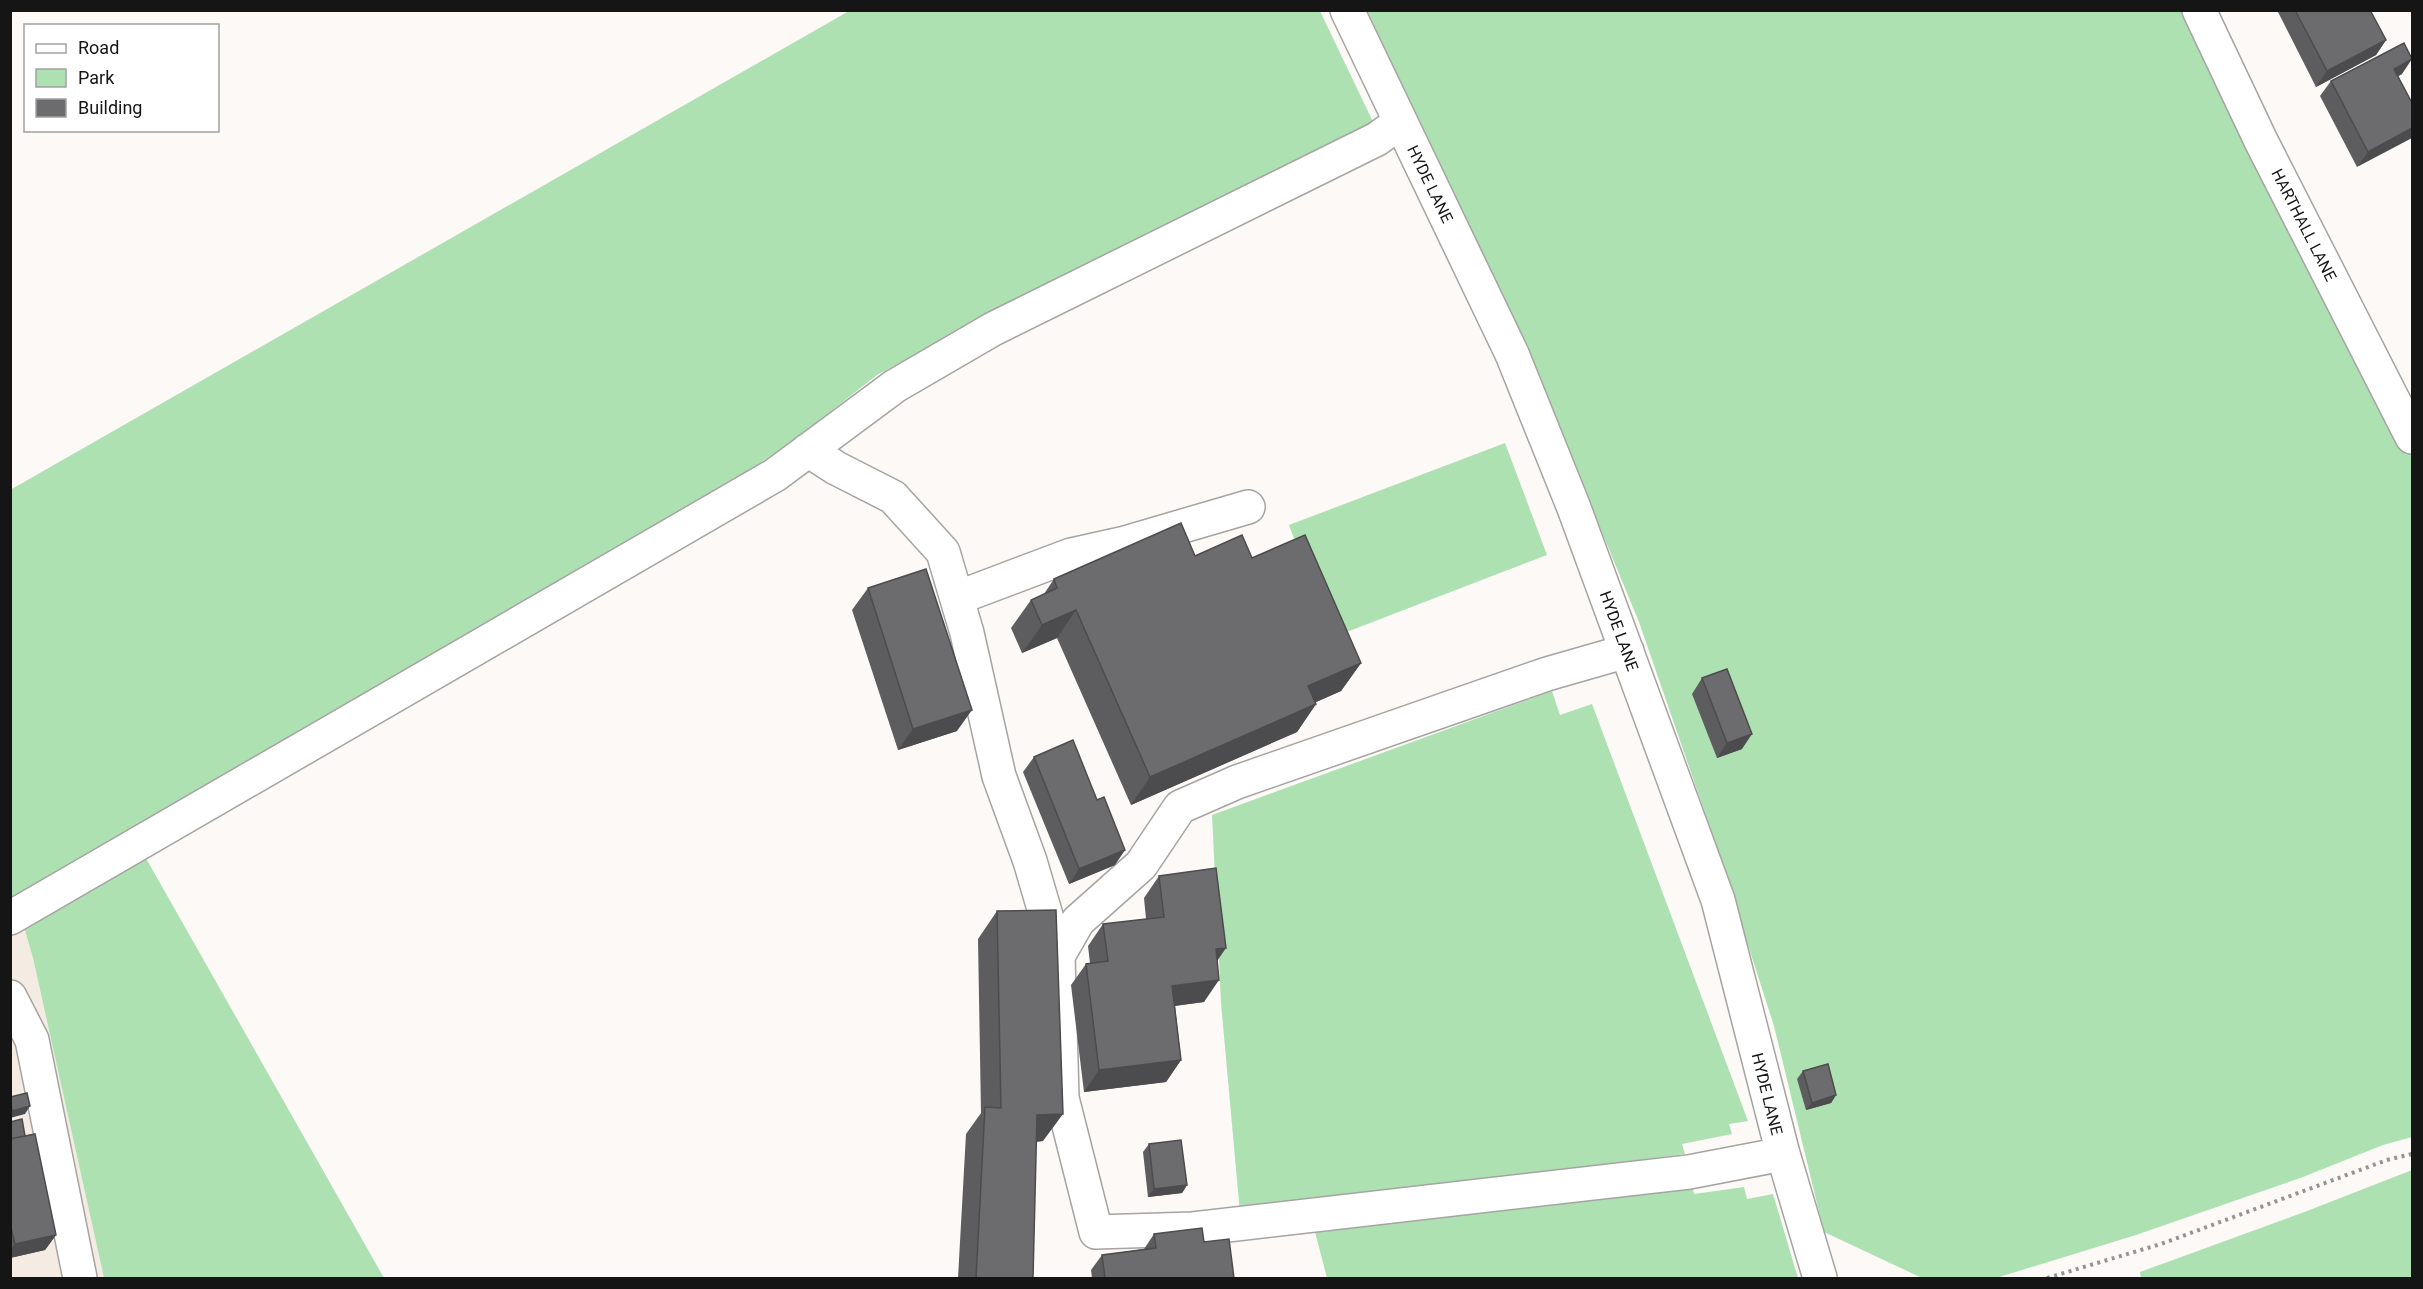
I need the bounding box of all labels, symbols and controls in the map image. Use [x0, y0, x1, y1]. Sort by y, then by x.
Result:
legend [24, 24, 219, 132]
text: Road [78, 37, 119, 58]
text: Park [78, 67, 115, 88]
text: Building [78, 97, 142, 118]
street label: HYDE LANE [1403, 142, 1457, 226]
street label: HARTHALL LANE [2267, 166, 2341, 284]
street label: HYDE LANE [1596, 588, 1642, 674]
street label: HYDE LANE [1748, 1051, 1786, 1137]

